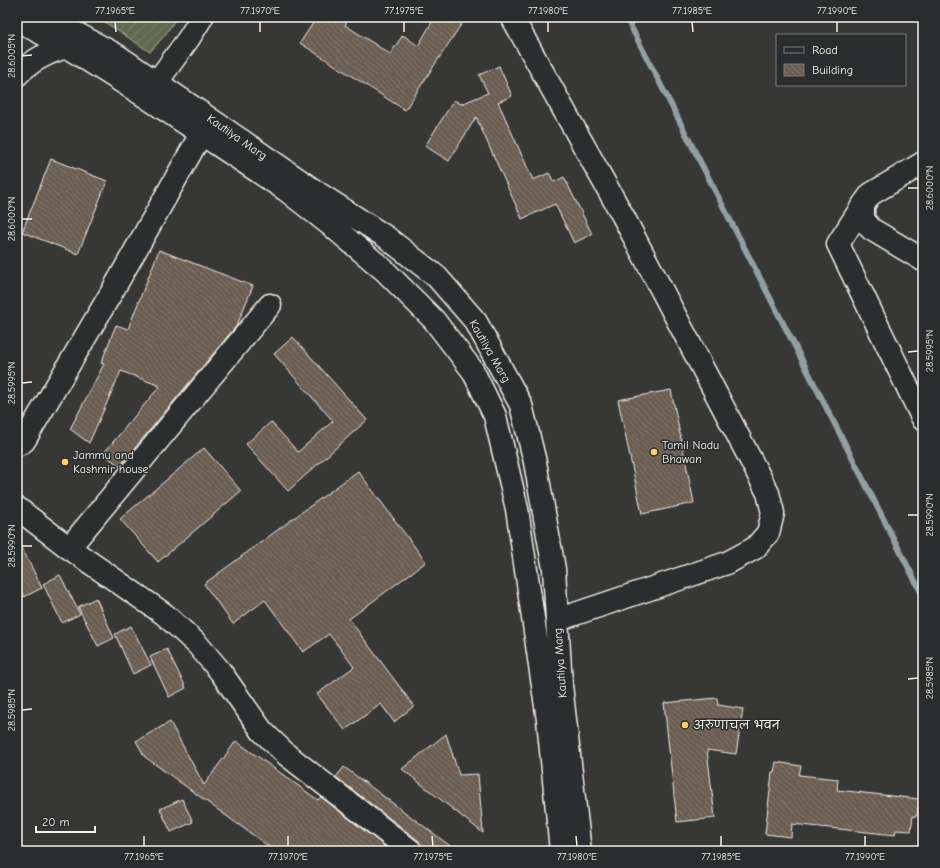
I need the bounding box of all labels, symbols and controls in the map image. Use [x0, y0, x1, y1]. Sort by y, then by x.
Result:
text: 77.1965°E [95, 5, 135, 17]
text: 77.1970°E [240, 5, 280, 17]
text: 77.1975°E [385, 5, 423, 17]
text: 77.1980°E [528, 5, 568, 17]
text: 77.1985°E [672, 5, 712, 17]
text: 77.1990°E [817, 5, 857, 17]
text: 28.6005°N [6, 34, 18, 78]
legend [776, 34, 906, 86]
text: Road [812, 43, 838, 57]
text: Building [812, 63, 853, 77]
street label: Kautilya Marg [204, 111, 270, 163]
text: 28.6000°N [924, 166, 936, 210]
text: 28.6000°N [6, 197, 18, 241]
street label: Kautilya Marg [466, 317, 514, 385]
text: 28.5995°N [924, 330, 936, 372]
text: 28.5995°N [6, 362, 18, 404]
place label: Tamil Nadu Bhawan [662, 438, 719, 466]
marker: Tamil Nadu Bhawan [649, 447, 659, 457]
place label: Jammu and Kashmir house [73, 448, 149, 476]
marker: Jammu and Kashmir house [60, 457, 70, 467]
text: 28.5990°N [924, 493, 936, 537]
text: 28.5990°N [6, 524, 18, 568]
street label: Kautilya Marg [551, 627, 569, 699]
text: 28.5985°N [924, 657, 936, 699]
text: 28.5985°N [6, 689, 18, 731]
place label: अरुणाचल भवन [693, 718, 781, 732]
marker: अरुणाचल भवन [680, 720, 690, 730]
scale bar [36, 808, 95, 834]
text: 20 m [42, 815, 70, 829]
text: 77.1965°E [124, 851, 164, 863]
text: 77.1970°E [268, 851, 308, 863]
text: 77.1975°E [414, 851, 452, 863]
text: 77.1980°E [557, 851, 597, 863]
text: 77.1985°E [701, 851, 741, 863]
text: 77.1990°E [845, 851, 885, 863]

